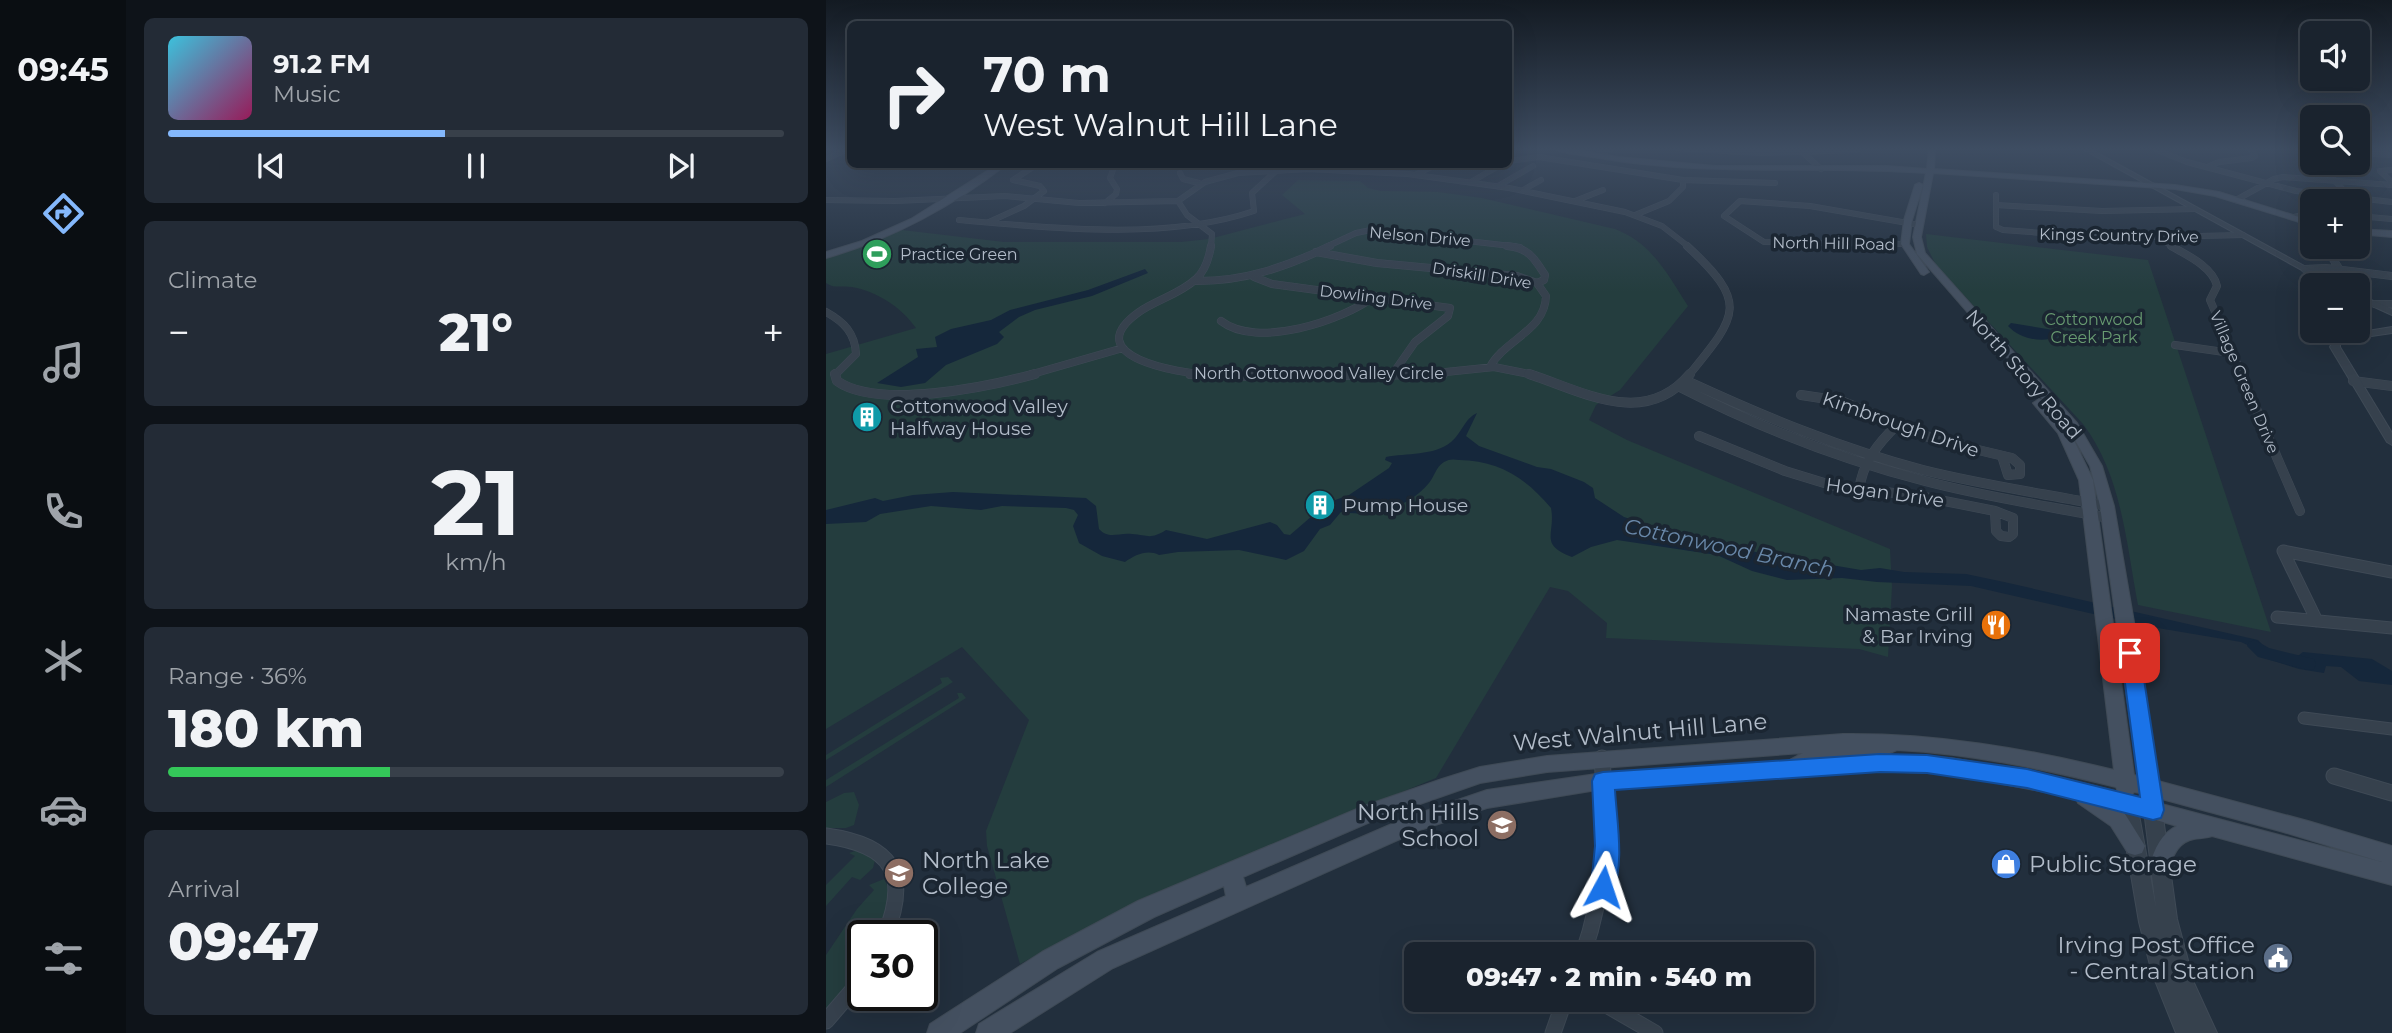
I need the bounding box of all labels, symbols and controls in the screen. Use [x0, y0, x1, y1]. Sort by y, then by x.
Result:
map controls [2300, 21, 2370, 343]
button: sound [2300, 21, 2370, 91]
text: 70 m [983, 45, 1111, 104]
text: 91.2 FM [273, 48, 371, 80]
icon: right [868, 49, 959, 140]
text: 09:45 [17, 50, 109, 89]
text: Music [273, 80, 341, 108]
text: West Walnut Hill Lane [983, 105, 1338, 144]
button: search [2300, 105, 2370, 175]
icon: previous [252, 147, 290, 185]
icon: pause [457, 147, 495, 185]
icon: next [662, 147, 700, 185]
icon: directions [39, 189, 88, 238]
button: + [2300, 189, 2370, 259]
street label: Nelson Drive [1368, 223, 1471, 250]
street label: Kings Country Drive [2039, 225, 2199, 246]
street label: North Hill Road [1772, 233, 1896, 254]
sports icon: Practice Green [860, 237, 894, 271]
place label: Practice Green [900, 245, 1018, 264]
street label: Driskill Drive [1431, 258, 1533, 293]
text: Climate [168, 266, 257, 294]
button: − [2300, 273, 2370, 343]
street label: Dowling Drive [1318, 281, 1433, 314]
text: 21° [439, 301, 513, 364]
street label: North Story Road [1961, 305, 2086, 444]
street label: Village Green Drive [2206, 308, 2283, 456]
text: − [168, 309, 190, 356]
text: + [762, 309, 784, 356]
park label: Cottonwood Creek Park [2045, 310, 2143, 347]
icon: music [39, 338, 88, 387]
street label: North Cottonwood Valley Circle [1194, 364, 1444, 383]
street label: Kimbrough Drive [1819, 387, 1982, 462]
place label: Cottonwood Valley Halfway House [890, 395, 1068, 440]
building icon: Cottonwood Valley Halfway House [850, 400, 884, 434]
text: 21 [431, 447, 521, 558]
street label: Hogan Drive [1824, 473, 1946, 512]
icon: phone [39, 487, 88, 536]
building icon: Pump House [1303, 488, 1337, 522]
place label: Pump House [1343, 494, 1468, 517]
water label: Cottonwood Branch [1622, 513, 1836, 582]
text: km/h [445, 548, 507, 576]
place label: Namaste Grill & Bar Irving [1844, 603, 1973, 648]
restaurant icon: Namaste Grill & Bar Irving [1979, 608, 2013, 642]
pin [2100, 623, 2160, 683]
icon: arrive [2111, 634, 2149, 672]
icon: climate [39, 636, 88, 685]
text: Range · 36% [168, 662, 307, 690]
text: 180 km [168, 697, 364, 760]
street label: West Walnut Hill Lane [1512, 707, 1768, 757]
icon: car [39, 785, 88, 834]
place label: North Hills School [1357, 798, 1479, 852]
school or university icon: North Hills School [1485, 808, 1519, 842]
place label: North Lake College [922, 846, 1050, 900]
shop icon: Public Storage [1989, 847, 2023, 881]
position arrow [1566, 850, 1640, 924]
place label: Public Storage [2029, 850, 2197, 878]
school or university icon: North Lake College [882, 856, 916, 890]
text: Arrival [168, 875, 241, 903]
text: 09:47 [168, 910, 319, 973]
speed limit sign: 30 [847, 920, 938, 1011]
place label: Irving Post Office - Central Station [2058, 931, 2255, 985]
icon: filters [39, 934, 88, 983]
public building icon: Irving Post Office - Central Station [2261, 941, 2295, 975]
text: 09:47 · 2 min · 540 m [1466, 961, 1752, 993]

